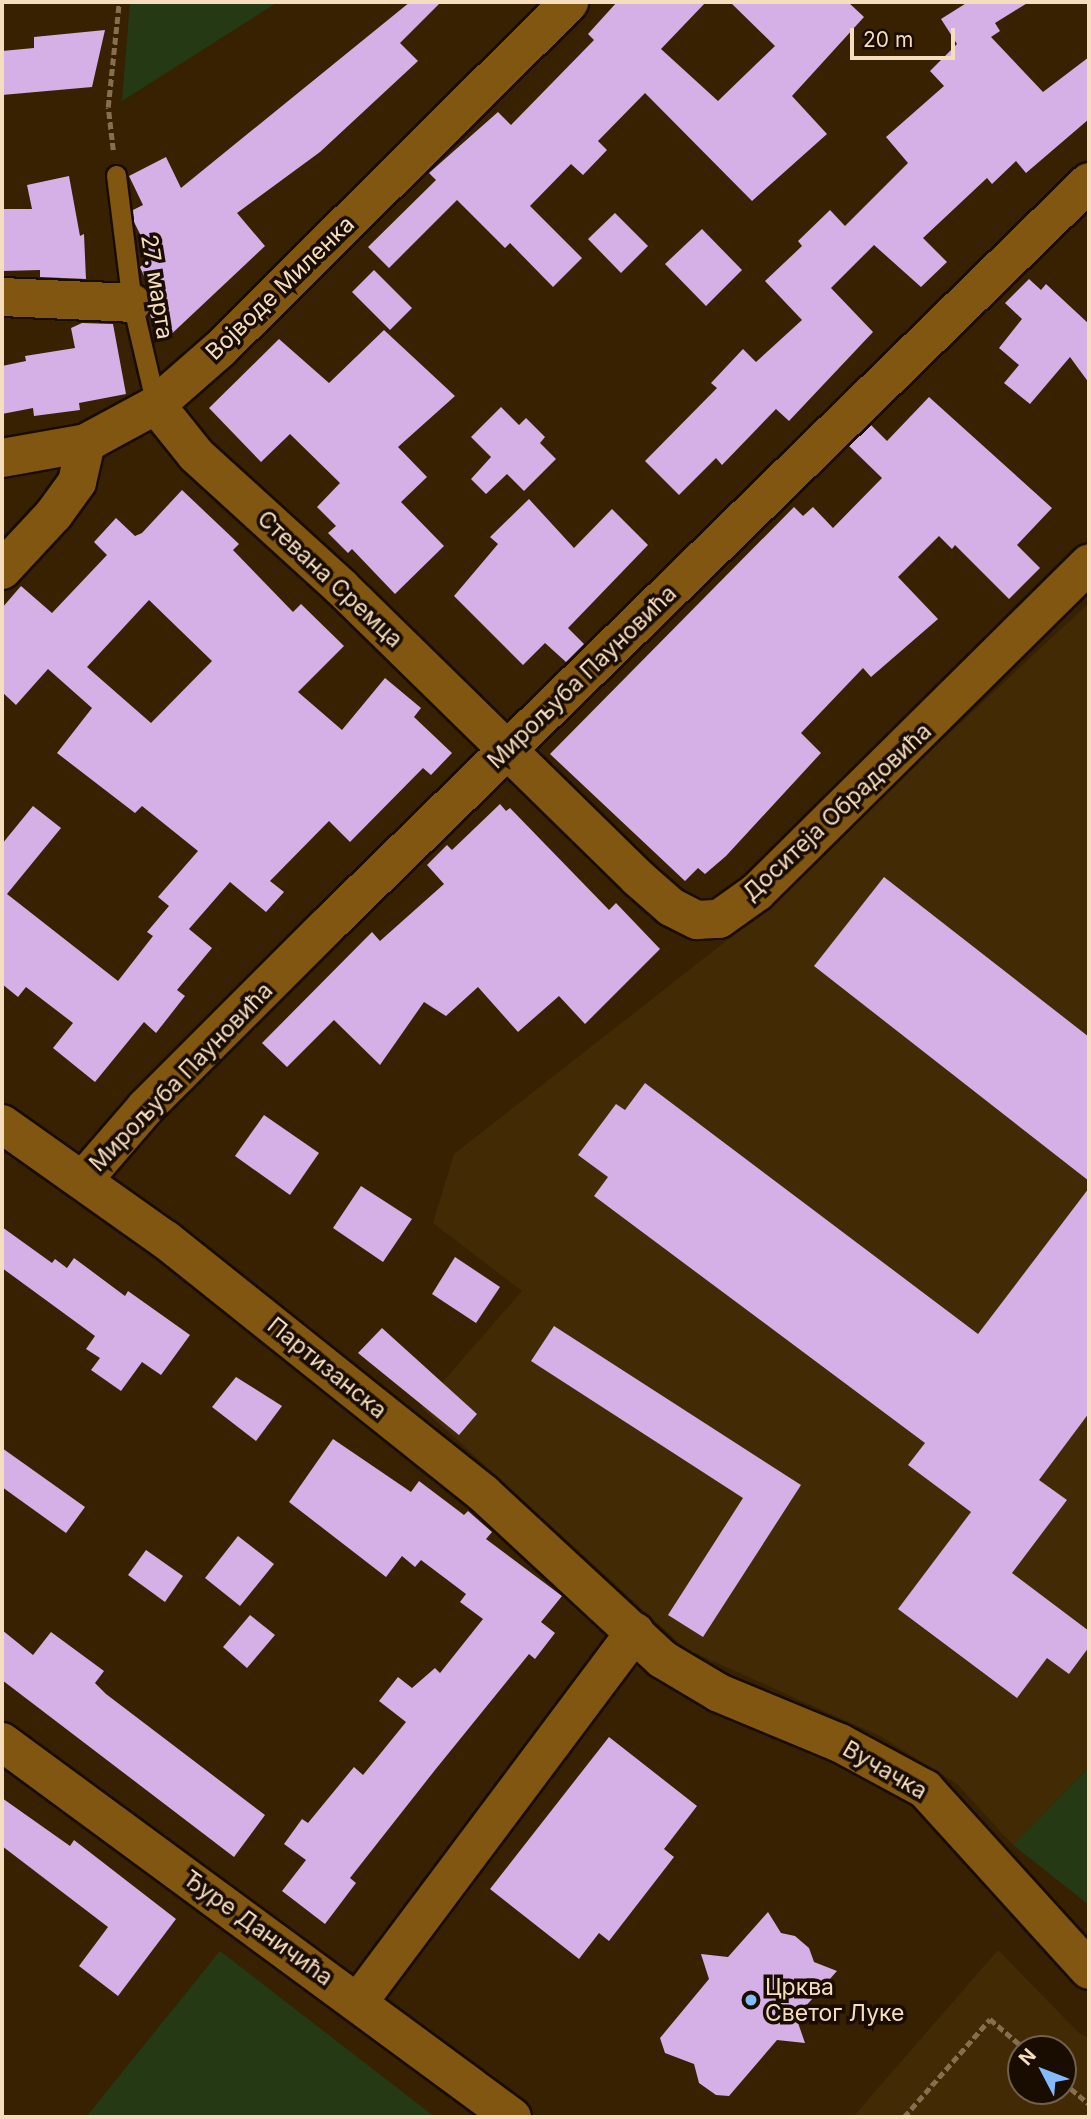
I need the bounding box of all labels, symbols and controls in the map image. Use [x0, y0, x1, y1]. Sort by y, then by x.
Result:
scale bar [853, 14, 958, 58]
text: 20 m [863, 27, 913, 52]
street label: Војводе Миленка [200, 210, 360, 366]
street label: 27. марта [135, 233, 179, 341]
street label: Стевана Сремца [252, 505, 408, 653]
street label: Мирољуба Пауновића [482, 580, 682, 774]
street label: Доситеја Обрадовића [737, 717, 937, 907]
street label: Мирољуба Пауновића [84, 977, 278, 1177]
street label: Партизанска [262, 1312, 392, 1424]
street label: Вучачка [838, 1735, 932, 1805]
street label: Ђуре Даничића [178, 1864, 338, 1992]
place label: Црква Светог Луке [765, 1973, 904, 2027]
marker: Црква Светог Луке [743, 1992, 759, 2008]
north arrow [1007, 2035, 1077, 2105]
text: N [1014, 2044, 1041, 2070]

